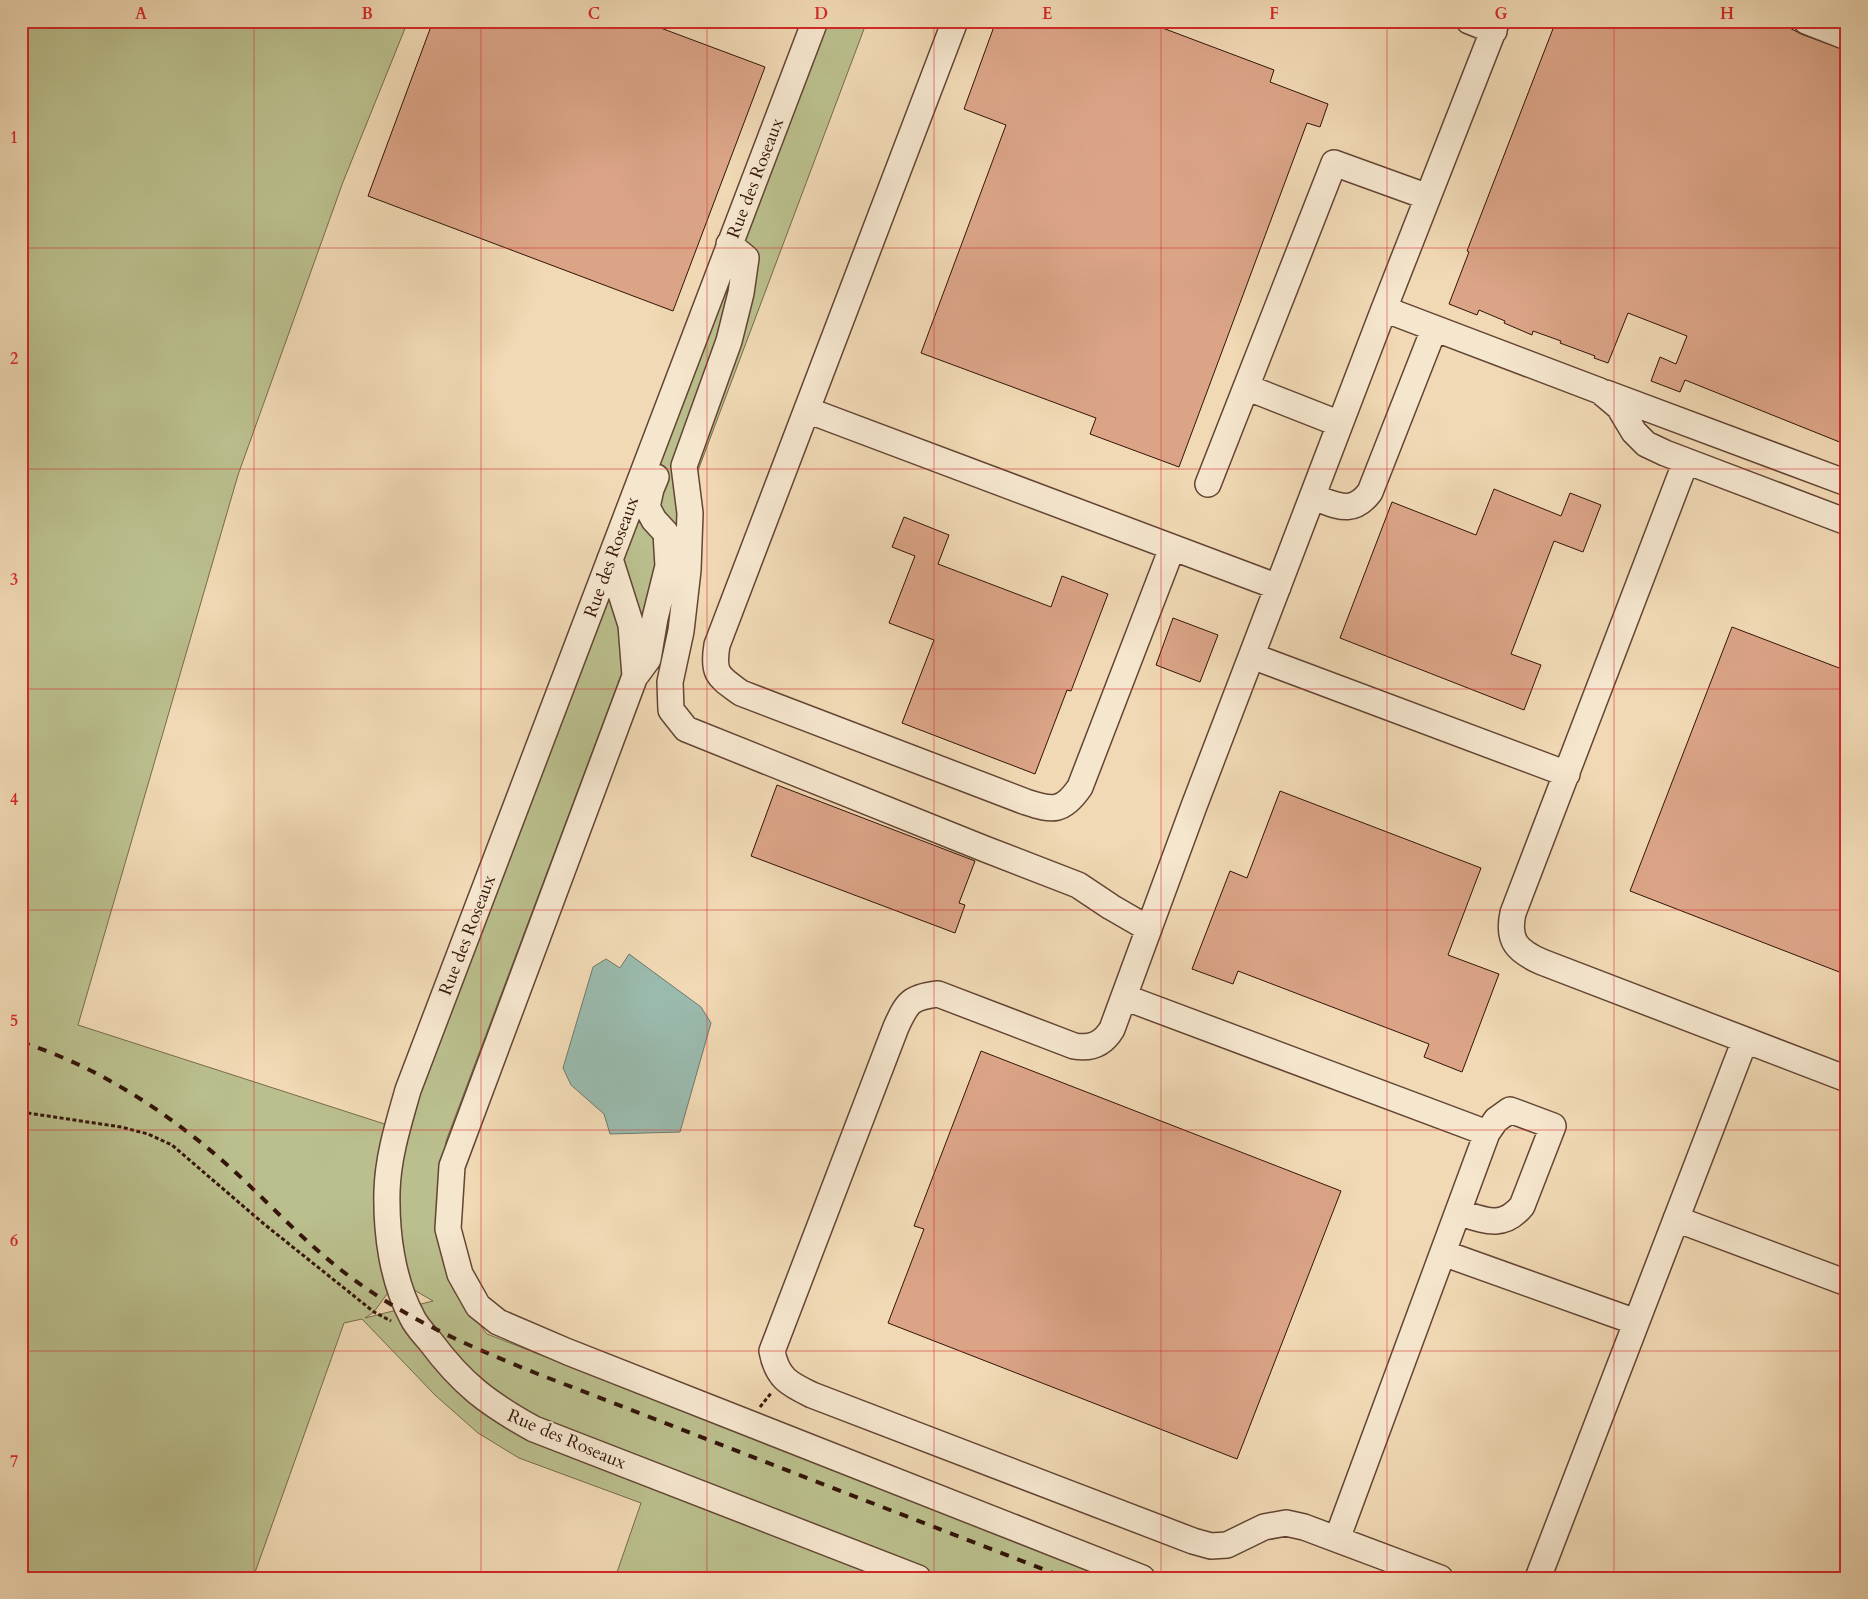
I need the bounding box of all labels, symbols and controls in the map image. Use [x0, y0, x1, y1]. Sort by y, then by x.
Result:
text: A [135, 3, 147, 25]
text: B [361, 3, 373, 25]
text: C [588, 3, 600, 25]
text: D [814, 3, 828, 25]
text: E [1042, 3, 1052, 25]
text: F [1269, 3, 1279, 25]
text: G [1494, 3, 1508, 25]
text: H [1720, 3, 1734, 25]
street label: Rue des Roseaux [721, 114, 790, 242]
text: 1 [10, 127, 18, 149]
text: 2 [10, 348, 18, 370]
street label: Rue des Roseaux [578, 493, 645, 621]
text: 3 [10, 569, 18, 591]
text: 4 [10, 789, 18, 811]
street label: Rue des Roseaux [433, 871, 502, 999]
text: 5 [10, 1010, 18, 1032]
text: 6 [10, 1230, 18, 1252]
street label: Rue des Roseaux [503, 1403, 630, 1476]
text: 7 [10, 1451, 18, 1473]

